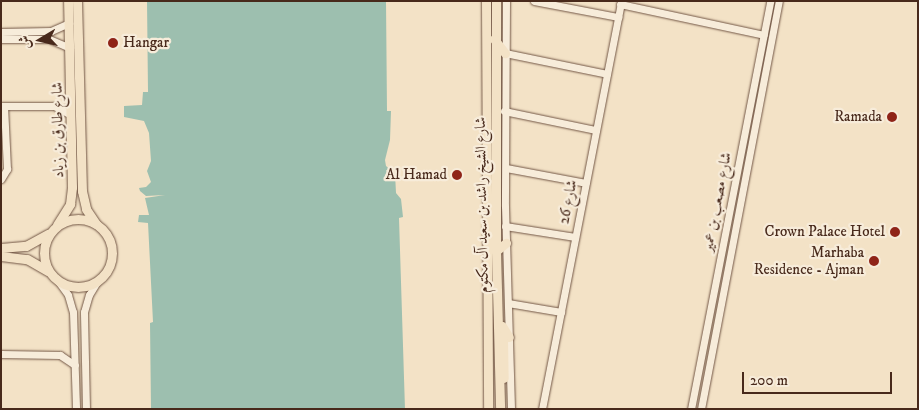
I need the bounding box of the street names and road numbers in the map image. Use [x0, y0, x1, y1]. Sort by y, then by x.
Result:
street label: شارع طارق بن زياد [48, 82, 68, 178]
street label: شارع الشيخ راشد بن سعيد آل مكتوم [471, 117, 493, 293]
street label: شارع مصعب بن عمير [699, 151, 735, 253]
street label: شارع 26 [555, 178, 581, 226]

